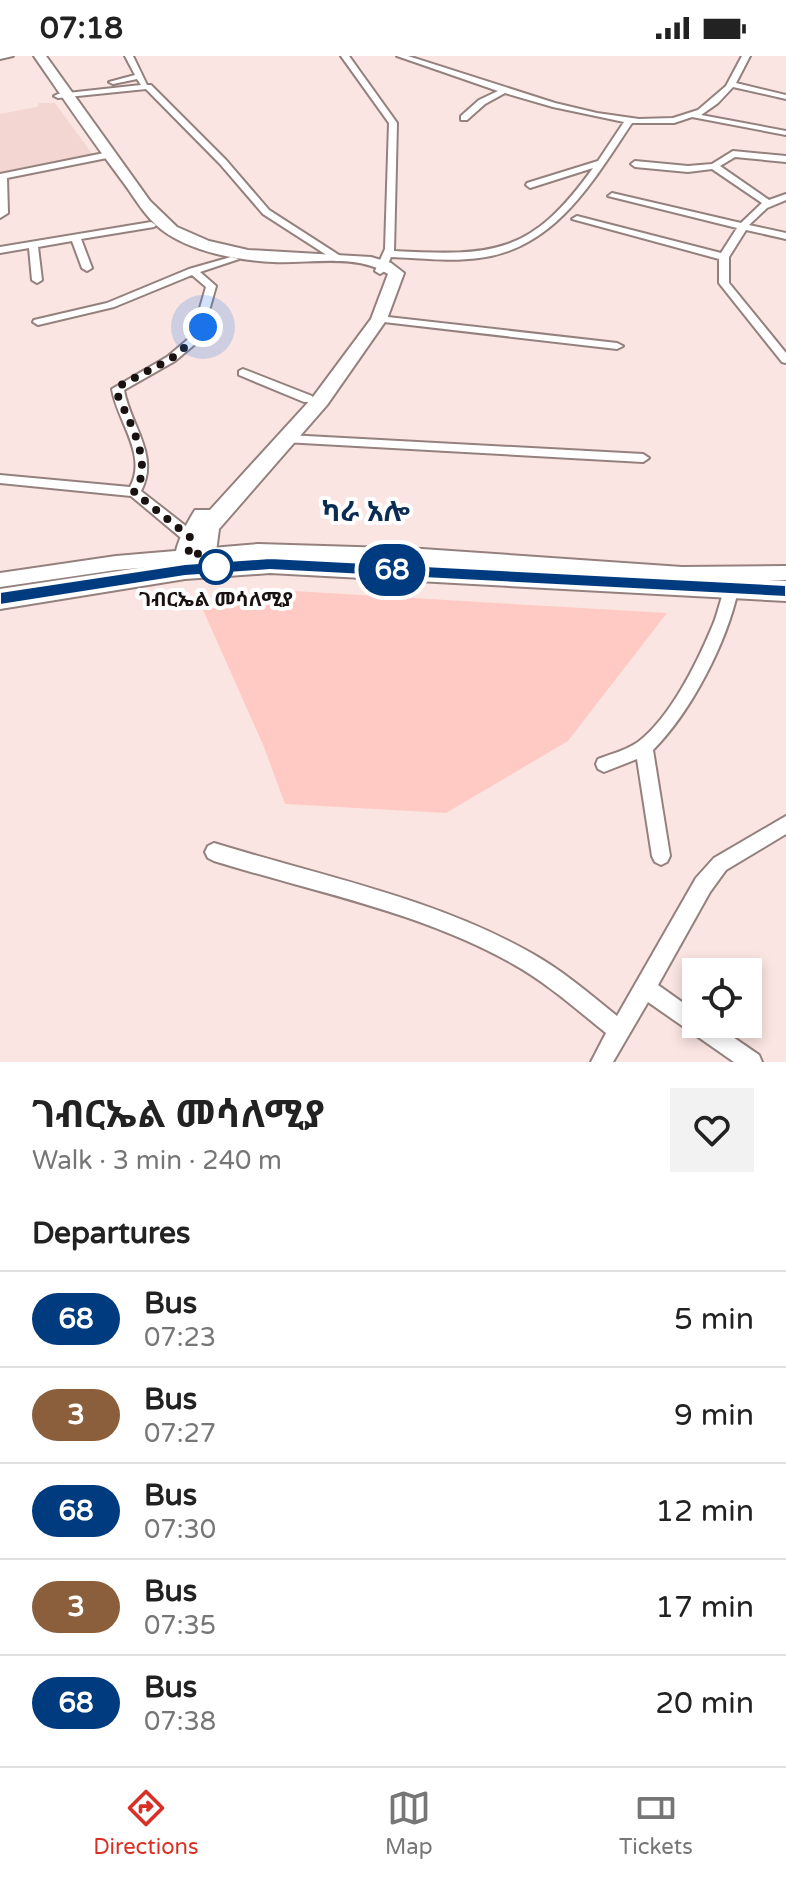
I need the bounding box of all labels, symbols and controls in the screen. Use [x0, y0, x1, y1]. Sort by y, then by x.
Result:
text: 07:18 [40, 10, 123, 47]
your location [183, 307, 223, 347]
district label: ካራ አሎ [322, 495, 411, 529]
line badge: 68 [356, 544, 428, 596]
marker: ገብርኤል መሳለሚያ [199, 550, 233, 584]
text: 68 [374, 553, 410, 587]
place label: ገብርኤል መሳለሚያ [139, 588, 293, 612]
map controls [682, 958, 762, 1038]
button: locate [682, 958, 762, 1038]
button: heart [670, 1088, 754, 1172]
text: ገብርኤል መሳለሚያ [32, 1092, 325, 1138]
text: Walk · 3 min · 240 m [32, 1145, 282, 1176]
text: Departures [32, 1215, 190, 1252]
text: Bus [144, 1285, 197, 1322]
text: 5 min [674, 1301, 754, 1338]
text: 68 [58, 1302, 94, 1336]
text: 07:23 [144, 1322, 216, 1353]
text: Bus [144, 1381, 197, 1418]
text: 9 min [674, 1397, 754, 1434]
text: 3 [67, 1398, 85, 1432]
text: 07:27 [144, 1418, 216, 1449]
text: Bus [144, 1477, 197, 1514]
text: 12 min [655, 1493, 754, 1530]
text: 68 [58, 1494, 94, 1528]
text: 07:30 [144, 1514, 216, 1545]
text: Bus [144, 1573, 197, 1610]
text: 17 min [655, 1589, 754, 1626]
text: 3 [67, 1590, 85, 1624]
text: 07:35 [144, 1610, 216, 1641]
text: Bus [144, 1669, 197, 1706]
text: 20 min [655, 1685, 754, 1722]
text: 68 [58, 1686, 94, 1720]
text: 07:38 [144, 1706, 216, 1737]
tab: Directions [93, 1786, 199, 1860]
tab: Map [385, 1786, 433, 1860]
tab: Tickets [619, 1786, 693, 1860]

